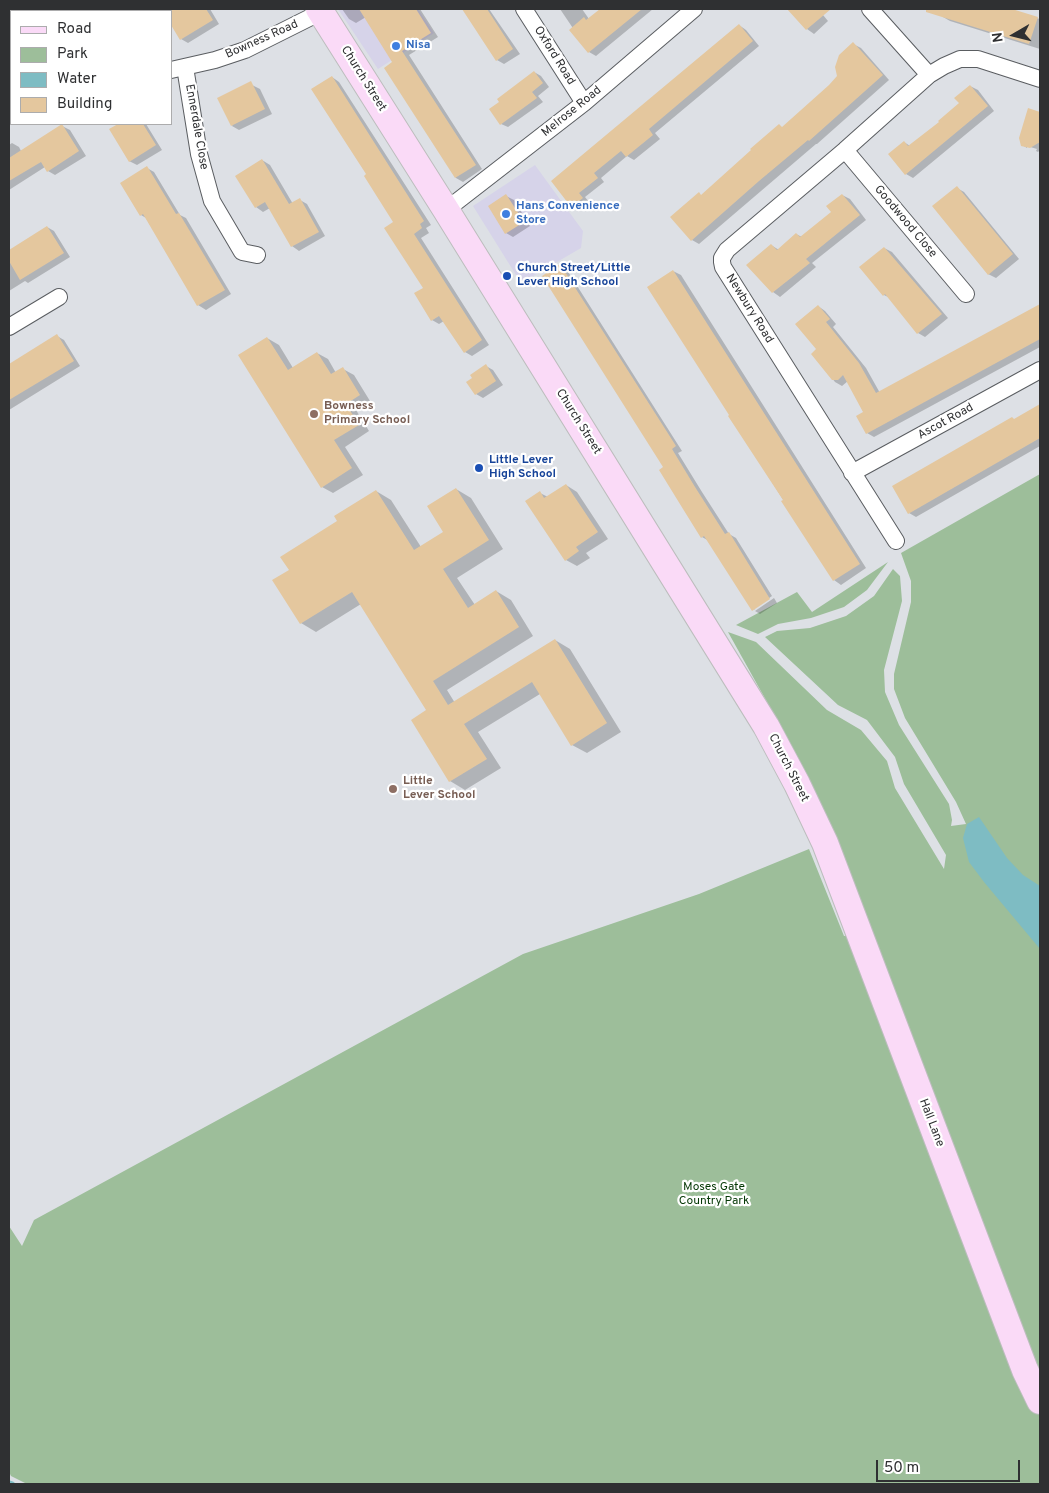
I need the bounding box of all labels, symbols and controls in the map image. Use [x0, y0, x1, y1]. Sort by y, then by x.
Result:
legend [10, 10, 172, 125]
north arrow [989, 10, 1039, 60]
street label: Bowness Road [223, 18, 301, 62]
text: Road [57, 20, 92, 39]
street label: Oxford Road [530, 24, 578, 88]
text: N [990, 31, 1008, 43]
place label: Nisa [406, 39, 430, 53]
marker: Nisa [390, 40, 402, 52]
street label: Church Street [337, 44, 389, 114]
text: Park [57, 45, 88, 64]
text: Water [57, 70, 96, 89]
street label: Ennerdale Close [181, 83, 211, 171]
street label: Melrose Road [539, 84, 605, 140]
text: Building [57, 95, 112, 114]
street label: Goodwood Close [871, 183, 939, 261]
place label: Hans Convenience Store [516, 200, 620, 228]
marker: Hans Convenience Store [500, 208, 512, 220]
place label: Church Street/Little Lever High School [517, 262, 630, 290]
marker: Church Street/Little Lever High School [501, 270, 513, 282]
street label: Newbury Road [722, 272, 776, 346]
street label: Church Street [552, 387, 604, 457]
place label: Bowness Primary School [324, 400, 410, 428]
street label: Ascot Road [916, 401, 976, 443]
marker: Bowness Primary School [308, 408, 320, 420]
place label: Little Lever High School [489, 454, 556, 482]
marker: Little Lever High School [473, 462, 485, 474]
street label: Church Street [765, 732, 811, 804]
place label: Little Lever School [403, 775, 475, 803]
marker: Little Lever School [387, 783, 399, 795]
street label: Hall Lane [915, 1097, 947, 1149]
park label: Moses Gate Country Park [679, 1181, 749, 1209]
scale bar [879, 1450, 1023, 1482]
text: 50 m [884, 1459, 919, 1478]

